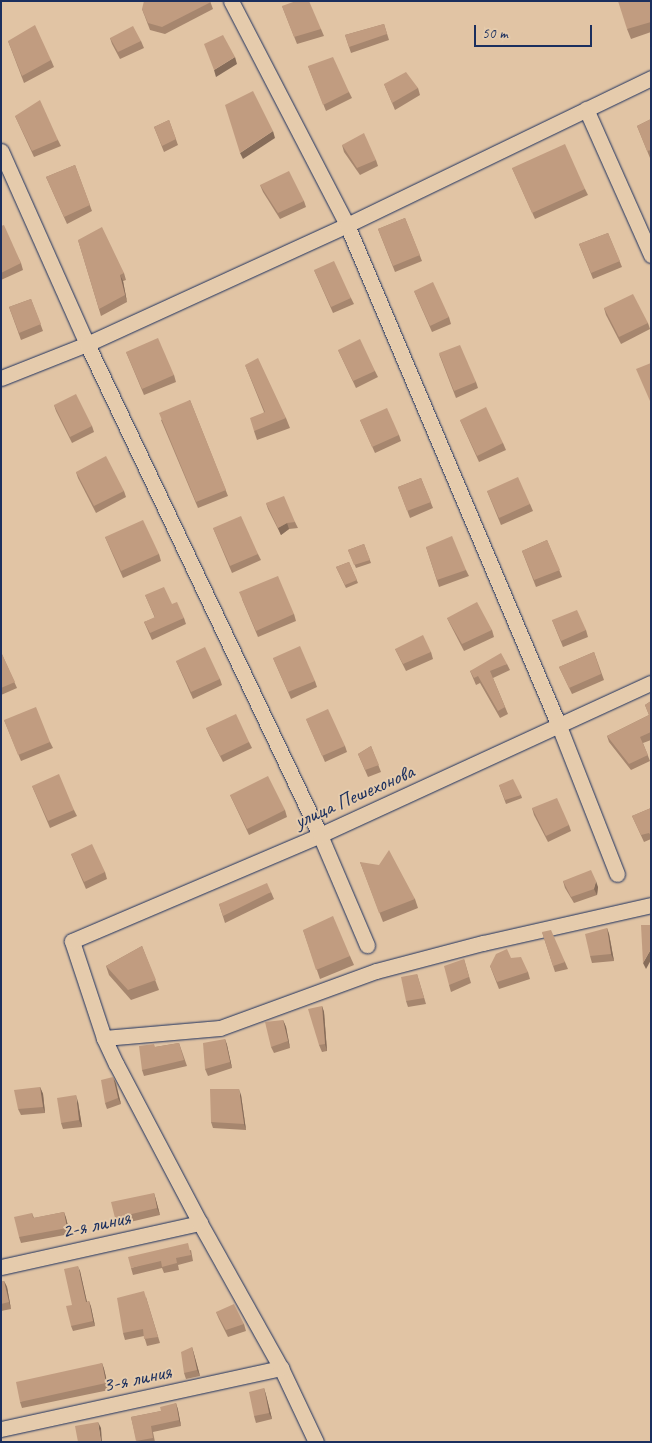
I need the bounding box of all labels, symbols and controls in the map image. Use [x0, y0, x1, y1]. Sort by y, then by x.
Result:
scale bar [477, 15, 594, 47]
text: 50 m [482, 24, 508, 43]
street label: улица Пешехонова [290, 758, 418, 834]
street label: 2-я линия [60, 1204, 132, 1244]
street label: 3-я линия [101, 1358, 173, 1398]

